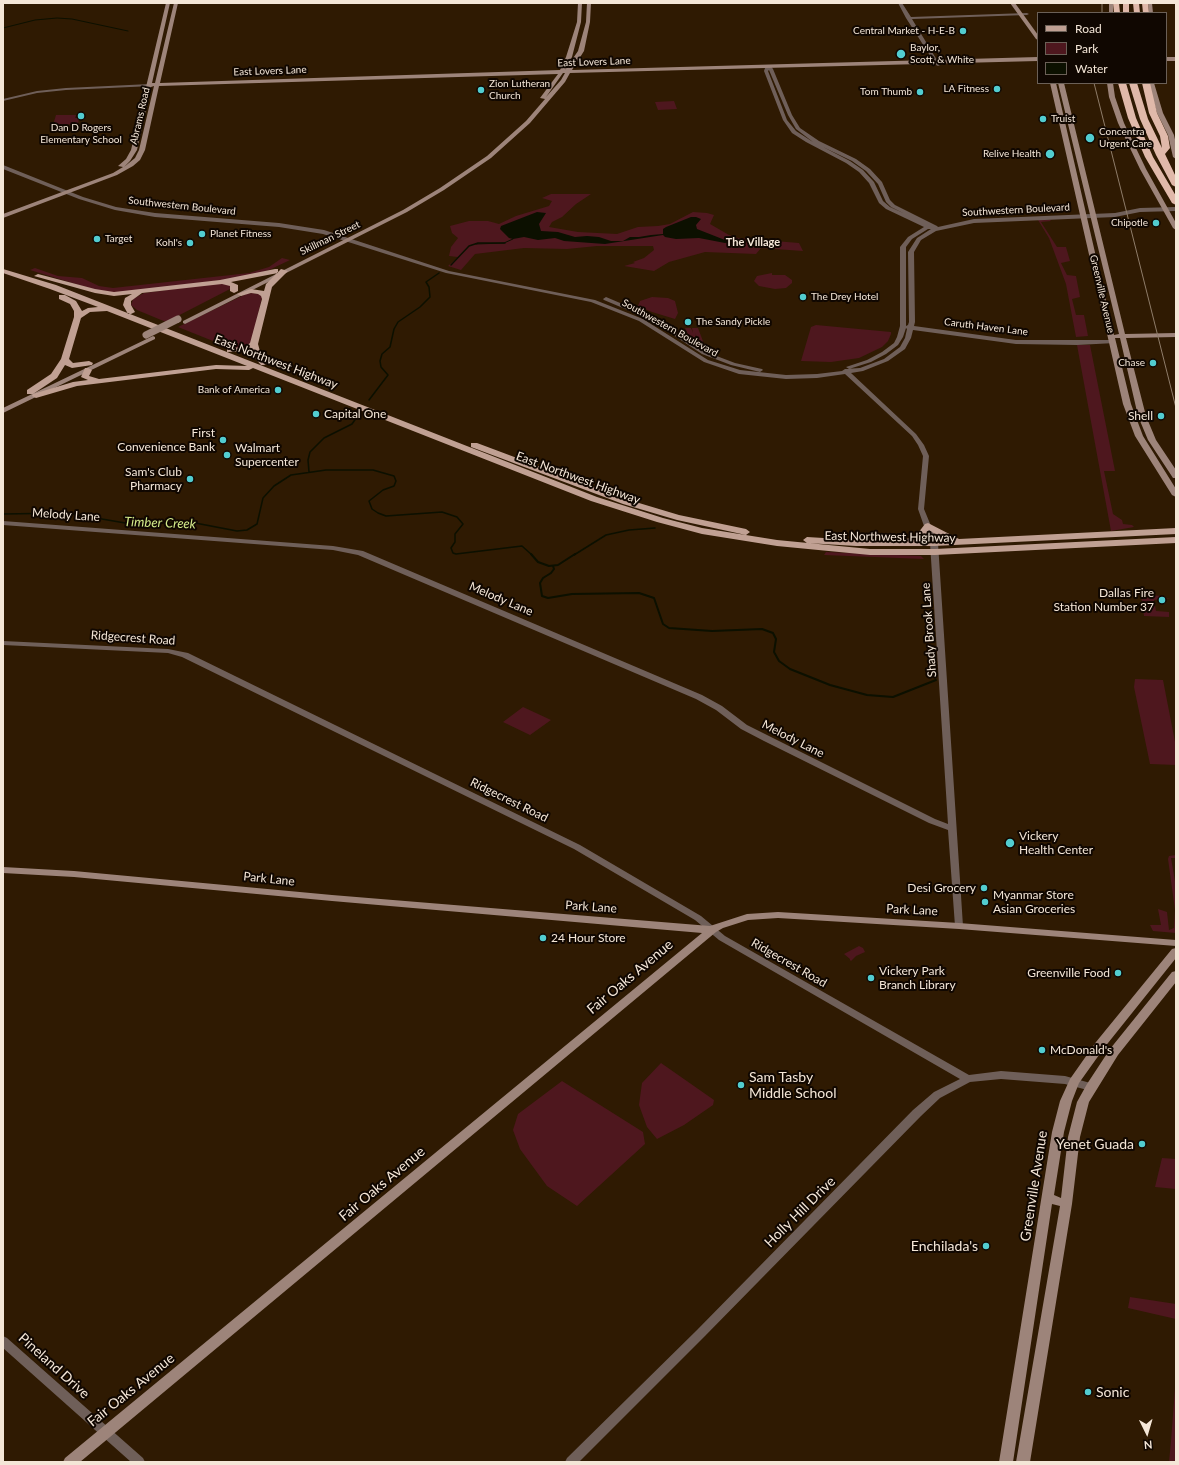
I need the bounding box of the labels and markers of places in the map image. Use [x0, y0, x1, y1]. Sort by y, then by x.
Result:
place label: Central Market - H-E-B [853, 25, 955, 37]
marker: Central Market - H-E-B [958, 26, 968, 36]
place label: Baylor, Scott, & White [910, 42, 974, 66]
marker: Baylor, Scott, & White [895, 48, 907, 60]
place label: Zion Lutheran Church [489, 78, 550, 102]
place label: LA Fitness [943, 83, 989, 95]
marker: LA Fitness [992, 84, 1002, 94]
marker: Zion Lutheran Church [476, 85, 486, 95]
place label: Tom Thumb [860, 86, 912, 98]
marker: Tom Thumb [915, 87, 925, 97]
marker: Dan D Rogers Elementary School [76, 111, 86, 121]
place label: Truist [1051, 113, 1075, 125]
marker: Truist [1038, 114, 1048, 124]
place label: Dan D Rogers Elementary School [40, 122, 122, 146]
place label: Concentra Urgent Care [1099, 126, 1152, 150]
marker: Concentra Urgent Care [1084, 132, 1096, 144]
place label: Relive Health [983, 148, 1041, 160]
marker: Relive Health [1044, 148, 1056, 160]
place label: Chipotle [1111, 217, 1148, 229]
marker: Chipotle [1151, 218, 1161, 228]
place label: Planet Fitness [210, 228, 271, 240]
marker: Planet Fitness [197, 229, 207, 239]
place label: Target [105, 233, 132, 245]
marker: Target [92, 234, 102, 244]
place label: Kohl's [156, 237, 182, 249]
marker: Kohl's [185, 238, 195, 248]
place label: The Drey Hotel [811, 291, 878, 303]
marker: The Drey Hotel [798, 292, 808, 302]
place label: The Sandy Pickle [696, 316, 770, 328]
marker: The Sandy Pickle [683, 317, 693, 327]
place label: Chase [1118, 357, 1145, 369]
marker: Chase [1148, 358, 1158, 368]
place label: Bank of America [198, 384, 270, 396]
marker: Bank of America [273, 385, 283, 395]
place label: Capital One [324, 407, 386, 421]
marker: Capital One [311, 409, 321, 419]
place label: Shell [1128, 409, 1153, 423]
marker: Shell [1156, 411, 1166, 421]
place label: First Convenience Bank [117, 426, 215, 454]
marker: First Convenience Bank [218, 435, 228, 445]
place label: Walmart Supercenter [235, 441, 299, 469]
marker: Walmart Supercenter [222, 450, 232, 460]
place label: Sam's Club Pharmacy [125, 465, 182, 493]
marker: Sam's Club Pharmacy [185, 474, 195, 484]
place label: Dallas Fire Station Number 37 [1054, 586, 1154, 614]
marker: Dallas Fire Station Number 37 [1157, 595, 1167, 605]
place label: Vickery Health Center [1019, 829, 1093, 857]
marker: Vickery Health Center [1004, 837, 1016, 849]
place label: Desi Grocery [907, 881, 976, 895]
marker: Desi Grocery [979, 883, 989, 893]
place label: Myanmar Store Asian Groceries [993, 888, 1075, 916]
marker: Myanmar Store Asian Groceries [980, 897, 990, 907]
place label: 24 Hour Store [551, 931, 626, 945]
marker: 24 Hour Store [538, 933, 548, 943]
place label: Vickery Park Branch Library [879, 964, 956, 992]
place label: Greenville Food [1027, 966, 1110, 980]
marker: Greenville Food [1113, 968, 1123, 978]
marker: Vickery Park Branch Library [866, 973, 876, 983]
place label: McDonald's [1050, 1043, 1112, 1057]
marker: McDonald's [1037, 1045, 1047, 1055]
place label: Sam Tasby Middle School [749, 1069, 836, 1102]
marker: Sam Tasby Middle School [736, 1080, 746, 1090]
place label: Yenet Guada [1056, 1136, 1134, 1152]
marker: Yenet Guada [1137, 1139, 1147, 1149]
place label: Enchilada's [911, 1238, 978, 1254]
marker: Enchilada's [981, 1241, 991, 1251]
place label: Sonic [1096, 1384, 1129, 1400]
marker: Sonic [1083, 1387, 1093, 1397]

